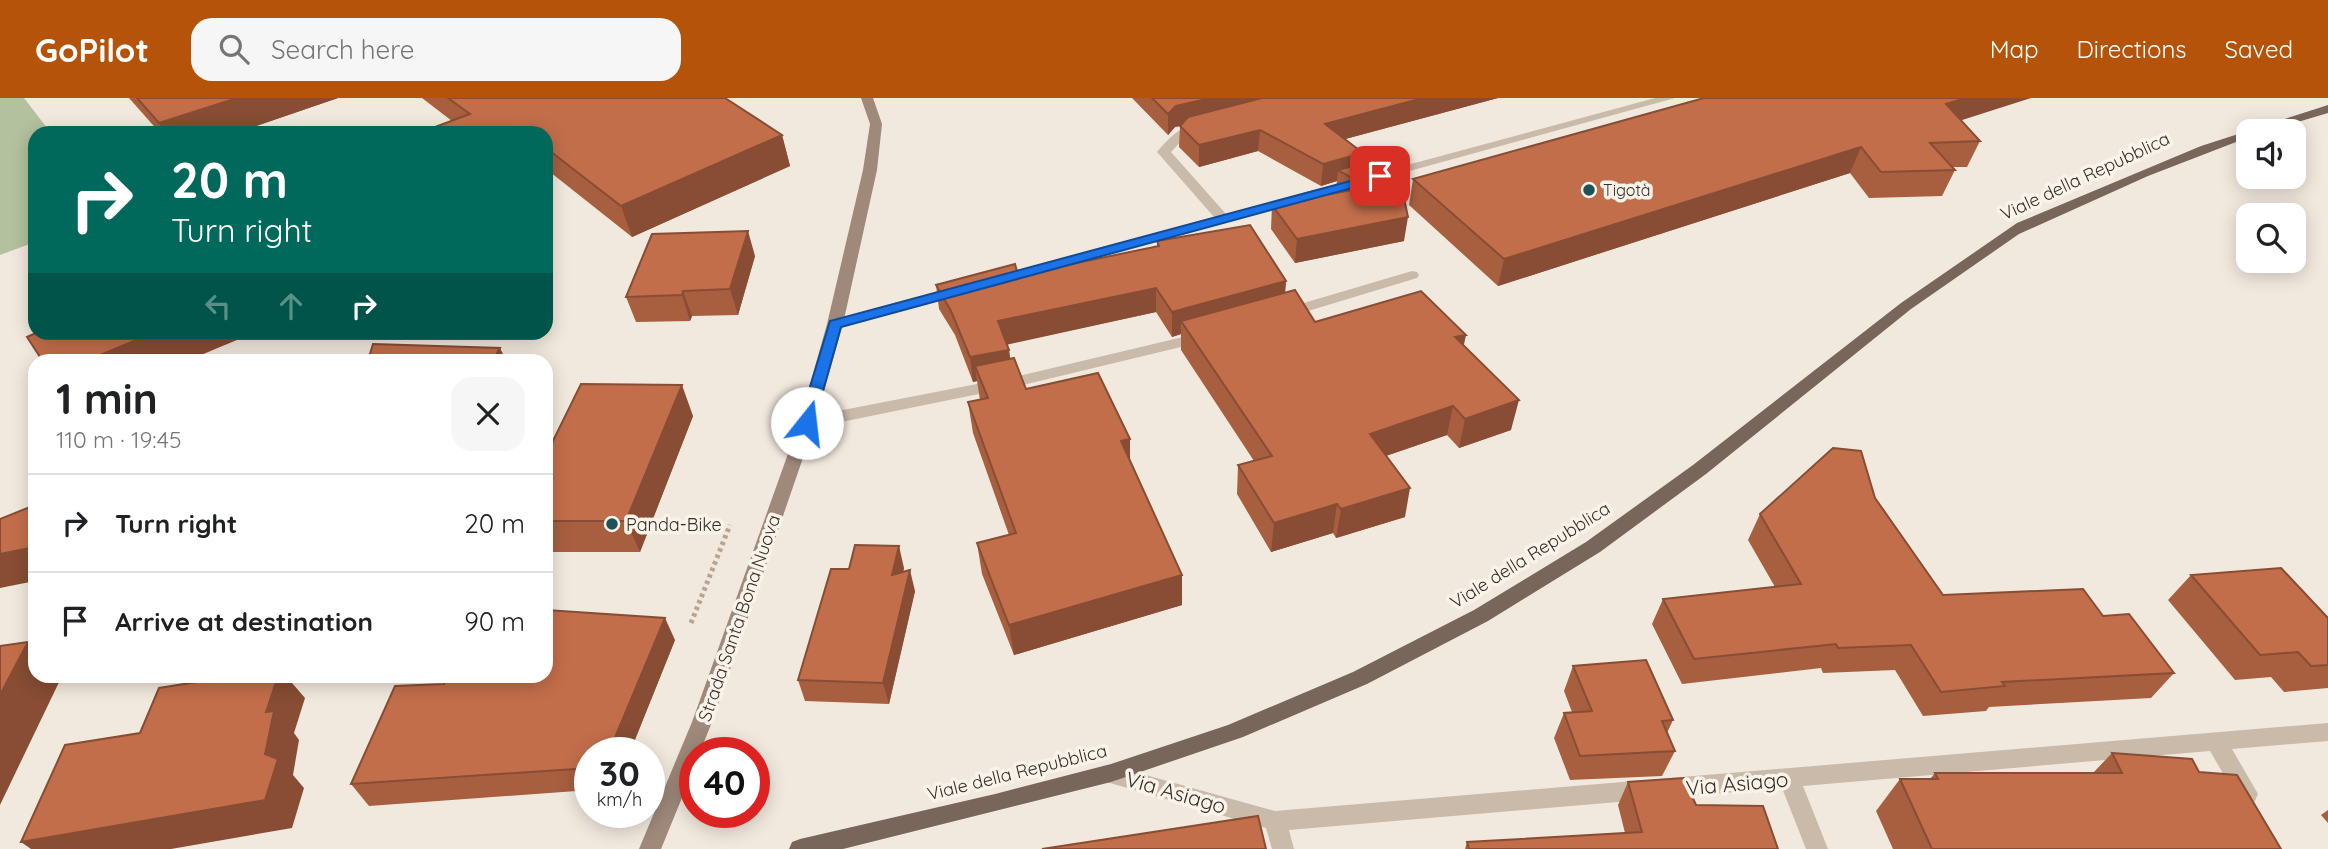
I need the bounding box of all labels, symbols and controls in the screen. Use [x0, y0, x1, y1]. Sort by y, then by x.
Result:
search box [191, 18, 681, 81]
text: GoPilot [35, 29, 149, 70]
icon: search [215, 30, 253, 68]
text: Search here [271, 33, 414, 66]
text: Map [1990, 34, 2039, 64]
text: Directions [2077, 34, 2187, 64]
text: Saved [2225, 34, 2293, 64]
map controls [2236, 119, 2306, 273]
button: sound [2236, 119, 2306, 189]
street label: Viale della Repubblica [1997, 127, 2173, 225]
pin [1350, 146, 1410, 206]
text: 20 m [171, 149, 288, 210]
icon: right [56, 154, 147, 245]
icon: arrive [1361, 157, 1399, 195]
place label: Tigotà [1603, 180, 1651, 200]
marker: Tigotà [1581, 182, 1597, 198]
button: search [2236, 203, 2306, 273]
text: Turn right [171, 210, 312, 250]
icon: left [199, 287, 237, 325]
icon: ahead [272, 287, 310, 325]
icon: right [345, 287, 383, 325]
text: 1 min [56, 372, 158, 425]
button: close [451, 377, 525, 451]
position arrow [770, 386, 844, 460]
text: 110 m · 19:45 [56, 425, 181, 454]
street label: Viale della Repubblica [1446, 496, 1614, 614]
icon: right [56, 504, 94, 542]
text: Turn right [115, 507, 237, 540]
text: 20 m [464, 507, 525, 540]
street label: Strada Santa Bona Nuova [693, 512, 785, 724]
place label: Panda-Bike [626, 513, 722, 536]
marker: Panda-Bike [604, 516, 620, 532]
icon: arrive [56, 602, 94, 640]
text: Arrive at destination [115, 605, 373, 638]
text: 90 m [464, 605, 525, 638]
speed limit sign: 40 [679, 737, 770, 828]
street label: Viale della Repubblica [925, 739, 1109, 805]
text: 30 [599, 751, 640, 795]
street label: Via Asiago [1123, 765, 1229, 819]
street label: Via Asiago [1685, 766, 1789, 800]
text: km/h [597, 788, 642, 811]

